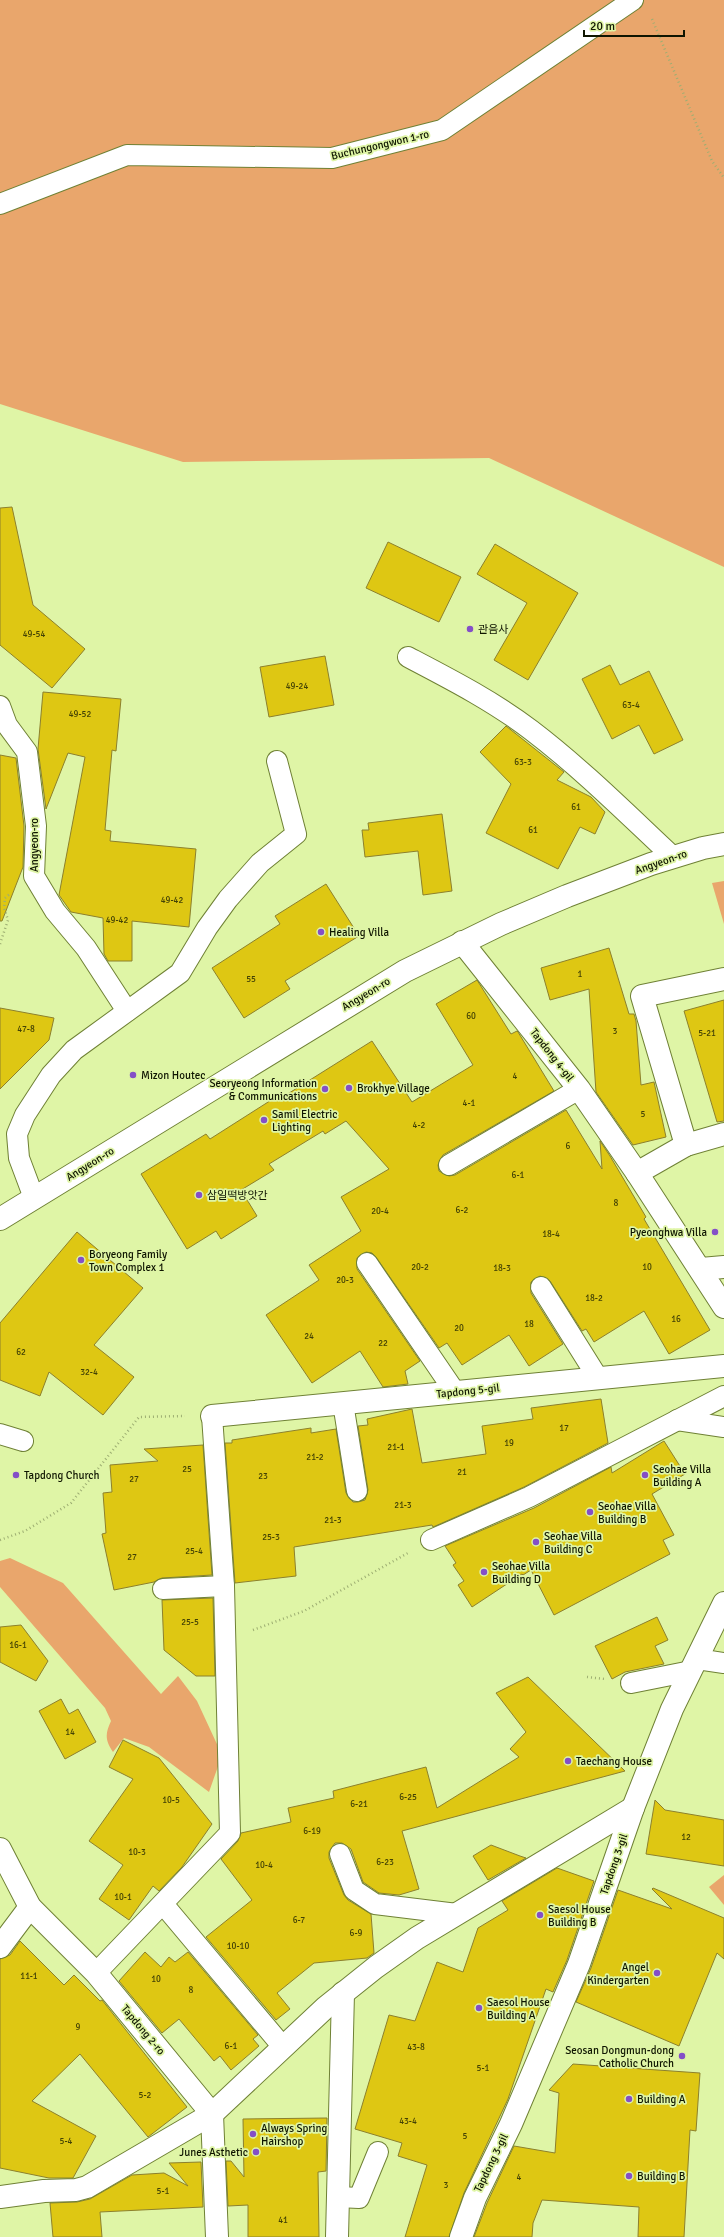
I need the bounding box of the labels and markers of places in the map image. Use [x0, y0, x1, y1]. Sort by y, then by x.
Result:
place label: 관음사 [478, 623, 508, 636]
marker: 관음사 [465, 624, 475, 634]
place label: Healing Villa [329, 926, 390, 939]
marker: Healing Villa [316, 927, 326, 937]
place label: Mizon Houtec [141, 1069, 205, 1082]
marker: Mizon Houtec [128, 1070, 138, 1080]
place label: Seoryeong Information & Communications [209, 1077, 317, 1103]
place label: Brokhye Village [357, 1082, 430, 1095]
marker: Brokhye Village [344, 1083, 354, 1093]
marker: Seoryeong Information & Communications [320, 1084, 330, 1094]
place label: Samil Electric Lighting [272, 1108, 337, 1134]
marker: Samil Electric Lighting [259, 1115, 269, 1125]
place label: 삼일떡방앗간 [207, 1189, 268, 1202]
marker: 삼일떡방앗간 [194, 1190, 204, 1200]
place label: Pyeonghwa Villa [630, 1226, 707, 1239]
marker: Pyeonghwa Villa [710, 1227, 720, 1237]
place label: Boryeong Family Town Complex 1 [89, 1248, 168, 1274]
marker: Boryeong Family Town Complex 1 [76, 1255, 86, 1265]
place label: Seohae Villa Building A [653, 1463, 711, 1489]
place label: Tapdong Church [24, 1469, 99, 1482]
marker: Tapdong Church [11, 1470, 21, 1480]
marker: Seohae Villa Building A [640, 1470, 650, 1480]
place label: Seohae Villa Building B [598, 1500, 656, 1526]
marker: Seohae Villa Building B [585, 1507, 595, 1517]
place label: Seohae Villa Building C [544, 1530, 602, 1556]
marker: Seohae Villa Building C [531, 1537, 541, 1547]
place label: Seohae Villa Building D [492, 1560, 550, 1586]
marker: Seohae Villa Building D [479, 1567, 489, 1577]
place label: Taechang House [576, 1755, 652, 1768]
marker: Taechang House [563, 1756, 573, 1766]
place label: Saesol House Building B [548, 1903, 611, 1929]
marker: Saesol House Building B [535, 1910, 545, 1920]
place label: Angel Kindergarten [587, 1961, 649, 1987]
marker: Angel Kindergarten [652, 1968, 662, 1978]
place label: Saesol House Building A [487, 1996, 550, 2022]
marker: Saesol House Building A [474, 2003, 484, 2013]
place label: Seosan Dongmun-dong Catholic Church [565, 2044, 674, 2070]
marker: Seosan Dongmun-dong Catholic Church [677, 2051, 687, 2061]
place label: Building A [637, 2093, 686, 2106]
marker: Building A [624, 2094, 634, 2104]
place label: Always Spring Hairshop [261, 2122, 328, 2148]
marker: Always Spring Hairshop [248, 2129, 258, 2139]
place label: Junes Asthetic [179, 2146, 248, 2159]
marker: Junes Asthetic [251, 2147, 261, 2157]
place label: Building B [637, 2170, 686, 2183]
marker: Building B [624, 2171, 634, 2181]

